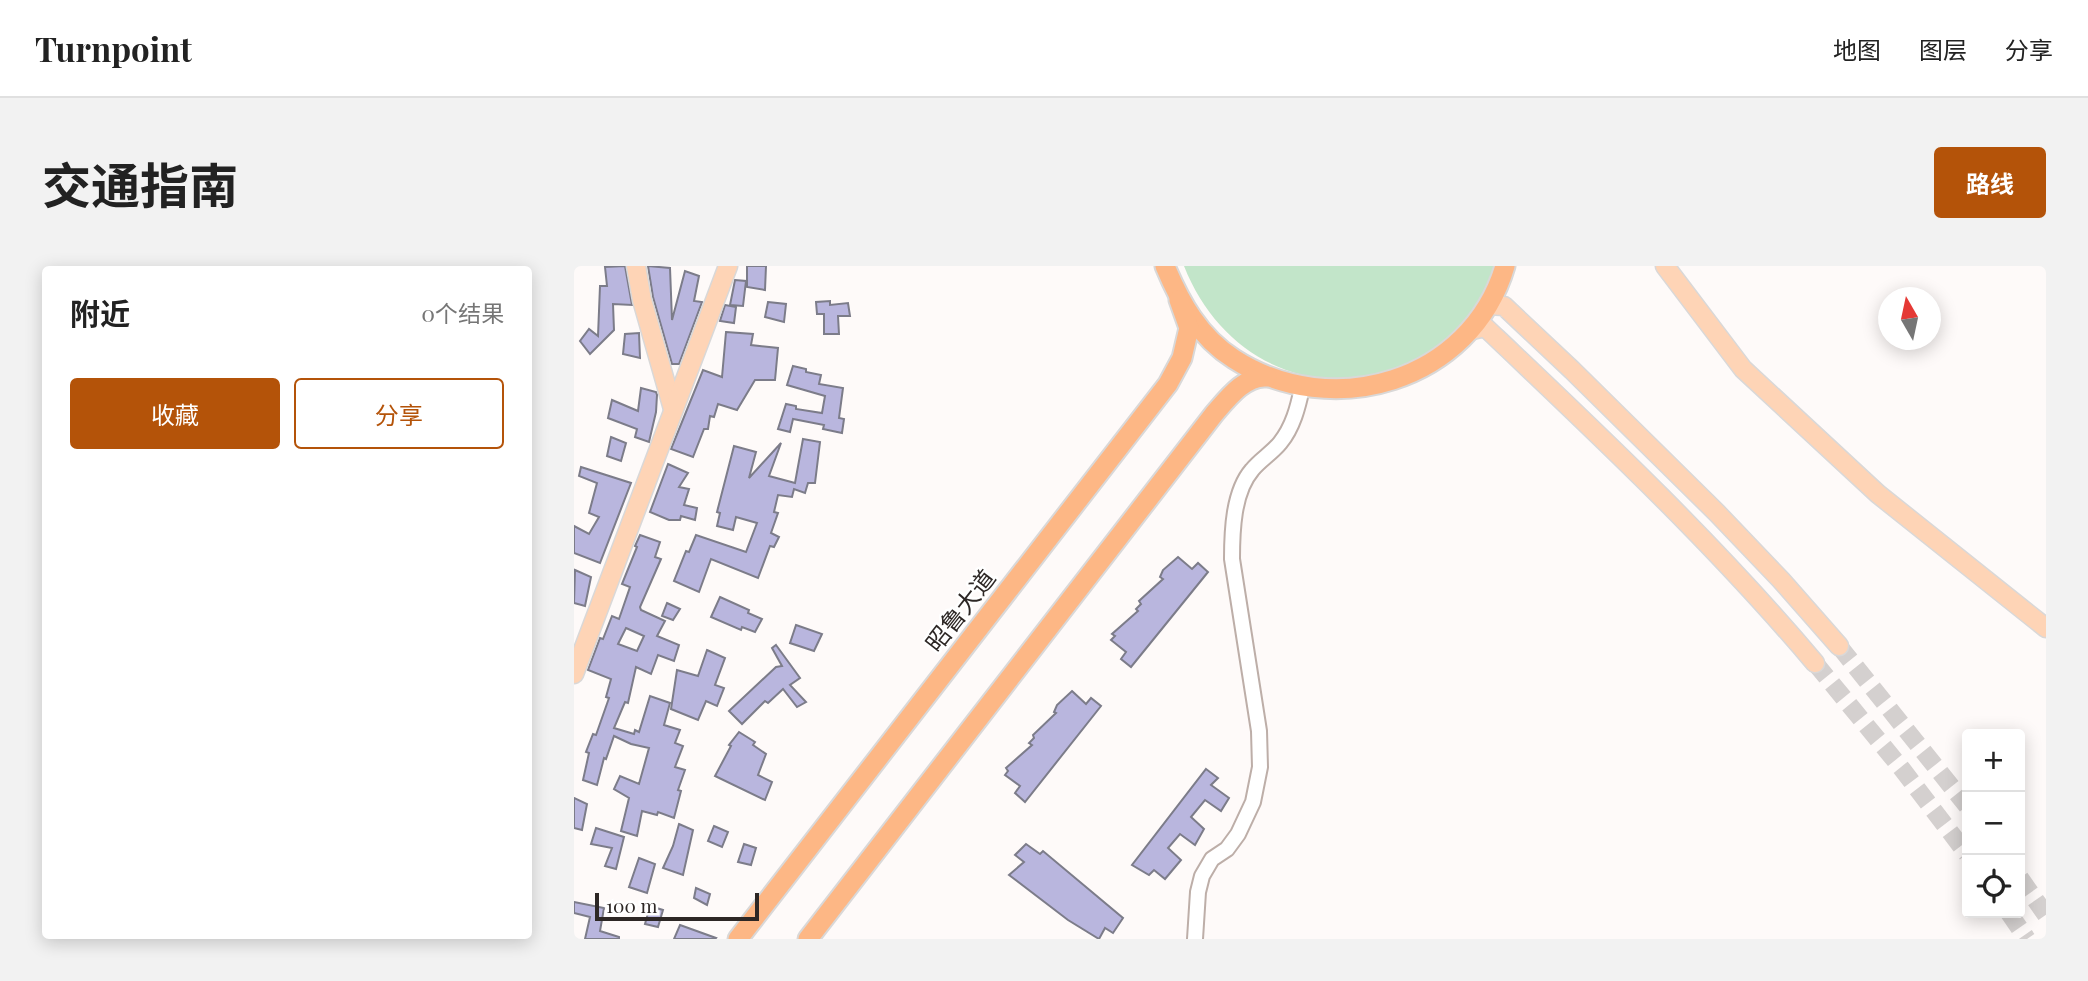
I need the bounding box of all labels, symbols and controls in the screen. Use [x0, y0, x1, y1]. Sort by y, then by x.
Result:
text: Turnpoint [35, 26, 192, 70]
text: 地图 [1833, 33, 1881, 65]
text: 图层 [1919, 33, 1967, 65]
text: 分享 [2005, 33, 2053, 65]
button: 路线 [1934, 147, 2046, 218]
text: 交通指南 [42, 151, 238, 216]
north arrow [1878, 287, 1941, 350]
text: 附近 [70, 293, 130, 333]
text: 0个结果 [421, 297, 504, 328]
button: 收藏 [70, 378, 280, 449]
button: 分享 [294, 378, 504, 449]
street label: 昭鲁大道 [917, 562, 1002, 657]
map controls [1962, 729, 2025, 918]
button: + [1962, 729, 2025, 792]
button: − [1962, 792, 2025, 855]
button: locate [1962, 855, 2025, 918]
scale bar [595, 890, 760, 922]
text: 100 m [606, 892, 657, 918]

